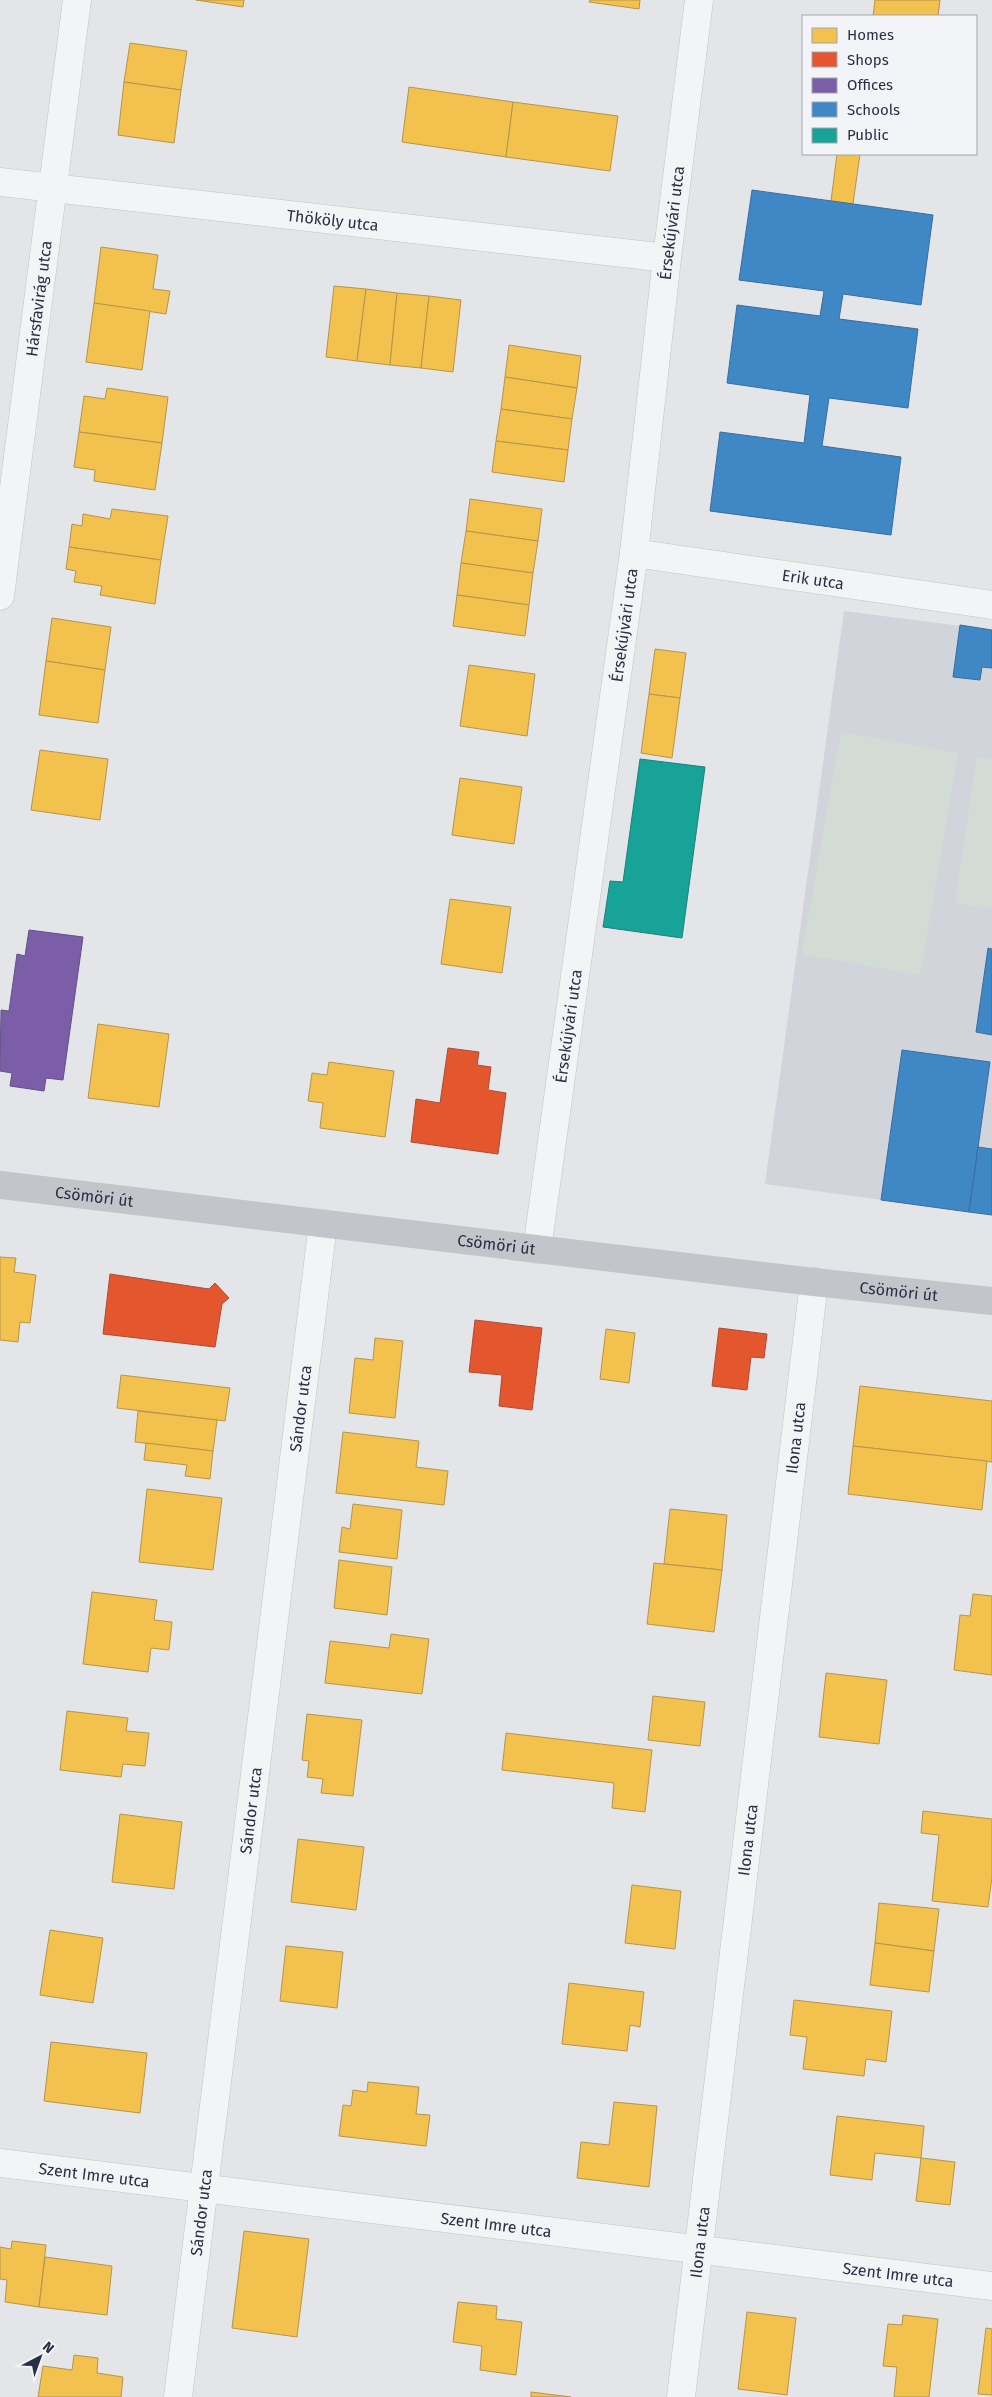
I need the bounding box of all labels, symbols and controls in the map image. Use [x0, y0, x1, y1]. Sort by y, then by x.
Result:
legend [802, 15, 977, 155]
text: Homes [847, 26, 894, 44]
text: Shops [847, 51, 889, 69]
text: Offices [847, 76, 893, 94]
text: Schools [847, 101, 900, 119]
text: Public [847, 126, 889, 144]
street label: Érsekújvári utca [654, 165, 688, 281]
street label: Thököly utca [286, 205, 380, 235]
street label: Hársfavirág utca [22, 239, 55, 358]
street label: Erik utca [781, 565, 845, 593]
street label: Érsekújvári utca [606, 567, 641, 683]
street label: Érsekújvári utca [550, 968, 585, 1084]
street label: Csömöri út [54, 1182, 135, 1210]
street label: Csömöri út [456, 1230, 537, 1258]
street label: Csömöri út [859, 1277, 939, 1305]
street label: Sándor utca [285, 1364, 315, 1453]
street label: Ilona utca [782, 1401, 809, 1475]
street label: Sándor utca [236, 1766, 265, 1855]
street label: Ilona utca [734, 1803, 761, 1877]
street label: Szent Imre utca [38, 2158, 151, 2191]
street label: Sándor utca [186, 2168, 216, 2257]
street label: Ilona utca [686, 2205, 713, 2279]
street label: Szent Imre utca [440, 2208, 553, 2241]
street label: Szent Imre utca [841, 2258, 955, 2291]
north arrow [15, 2332, 65, 2382]
text: N [39, 2338, 57, 2357]

